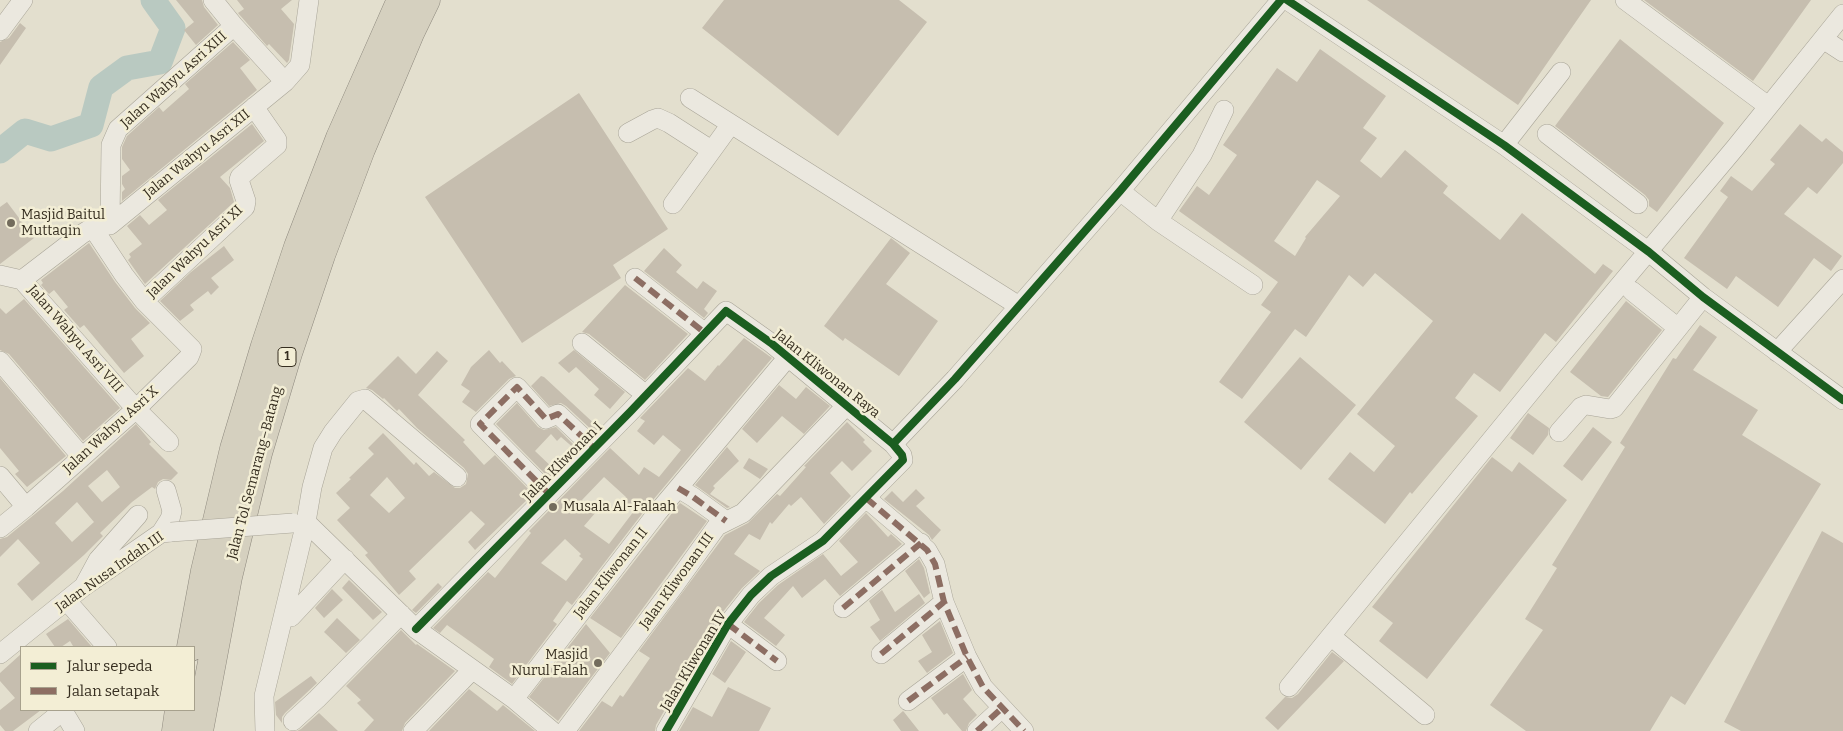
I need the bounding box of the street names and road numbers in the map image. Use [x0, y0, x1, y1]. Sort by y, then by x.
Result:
street label: Jalan Wahyu Asri XIII [118, 28, 230, 132]
street label: Jalan Wahyu Asri XII [141, 106, 253, 202]
street label: Jalan Wahyu Asri XI [144, 202, 246, 302]
street label: Jalan Wahyu Asri VIII [24, 282, 126, 396]
street label: Jalan Kliwonan Raya [771, 326, 883, 422]
road number: 1 [278, 348, 296, 367]
street label: Jalan Wahyu Asri X [60, 383, 162, 477]
street label: Jalan Tol Semarang–Batang [224, 384, 286, 562]
street label: Jalan Kliwonan I [520, 419, 606, 505]
street label: Jalan Kliwonan II [571, 524, 651, 622]
street label: Jalan Nusa Indah III [53, 528, 167, 616]
street label: Jalan Kliwonan III [636, 530, 718, 632]
street label: Jalan Kliwonan IV [657, 608, 731, 714]

